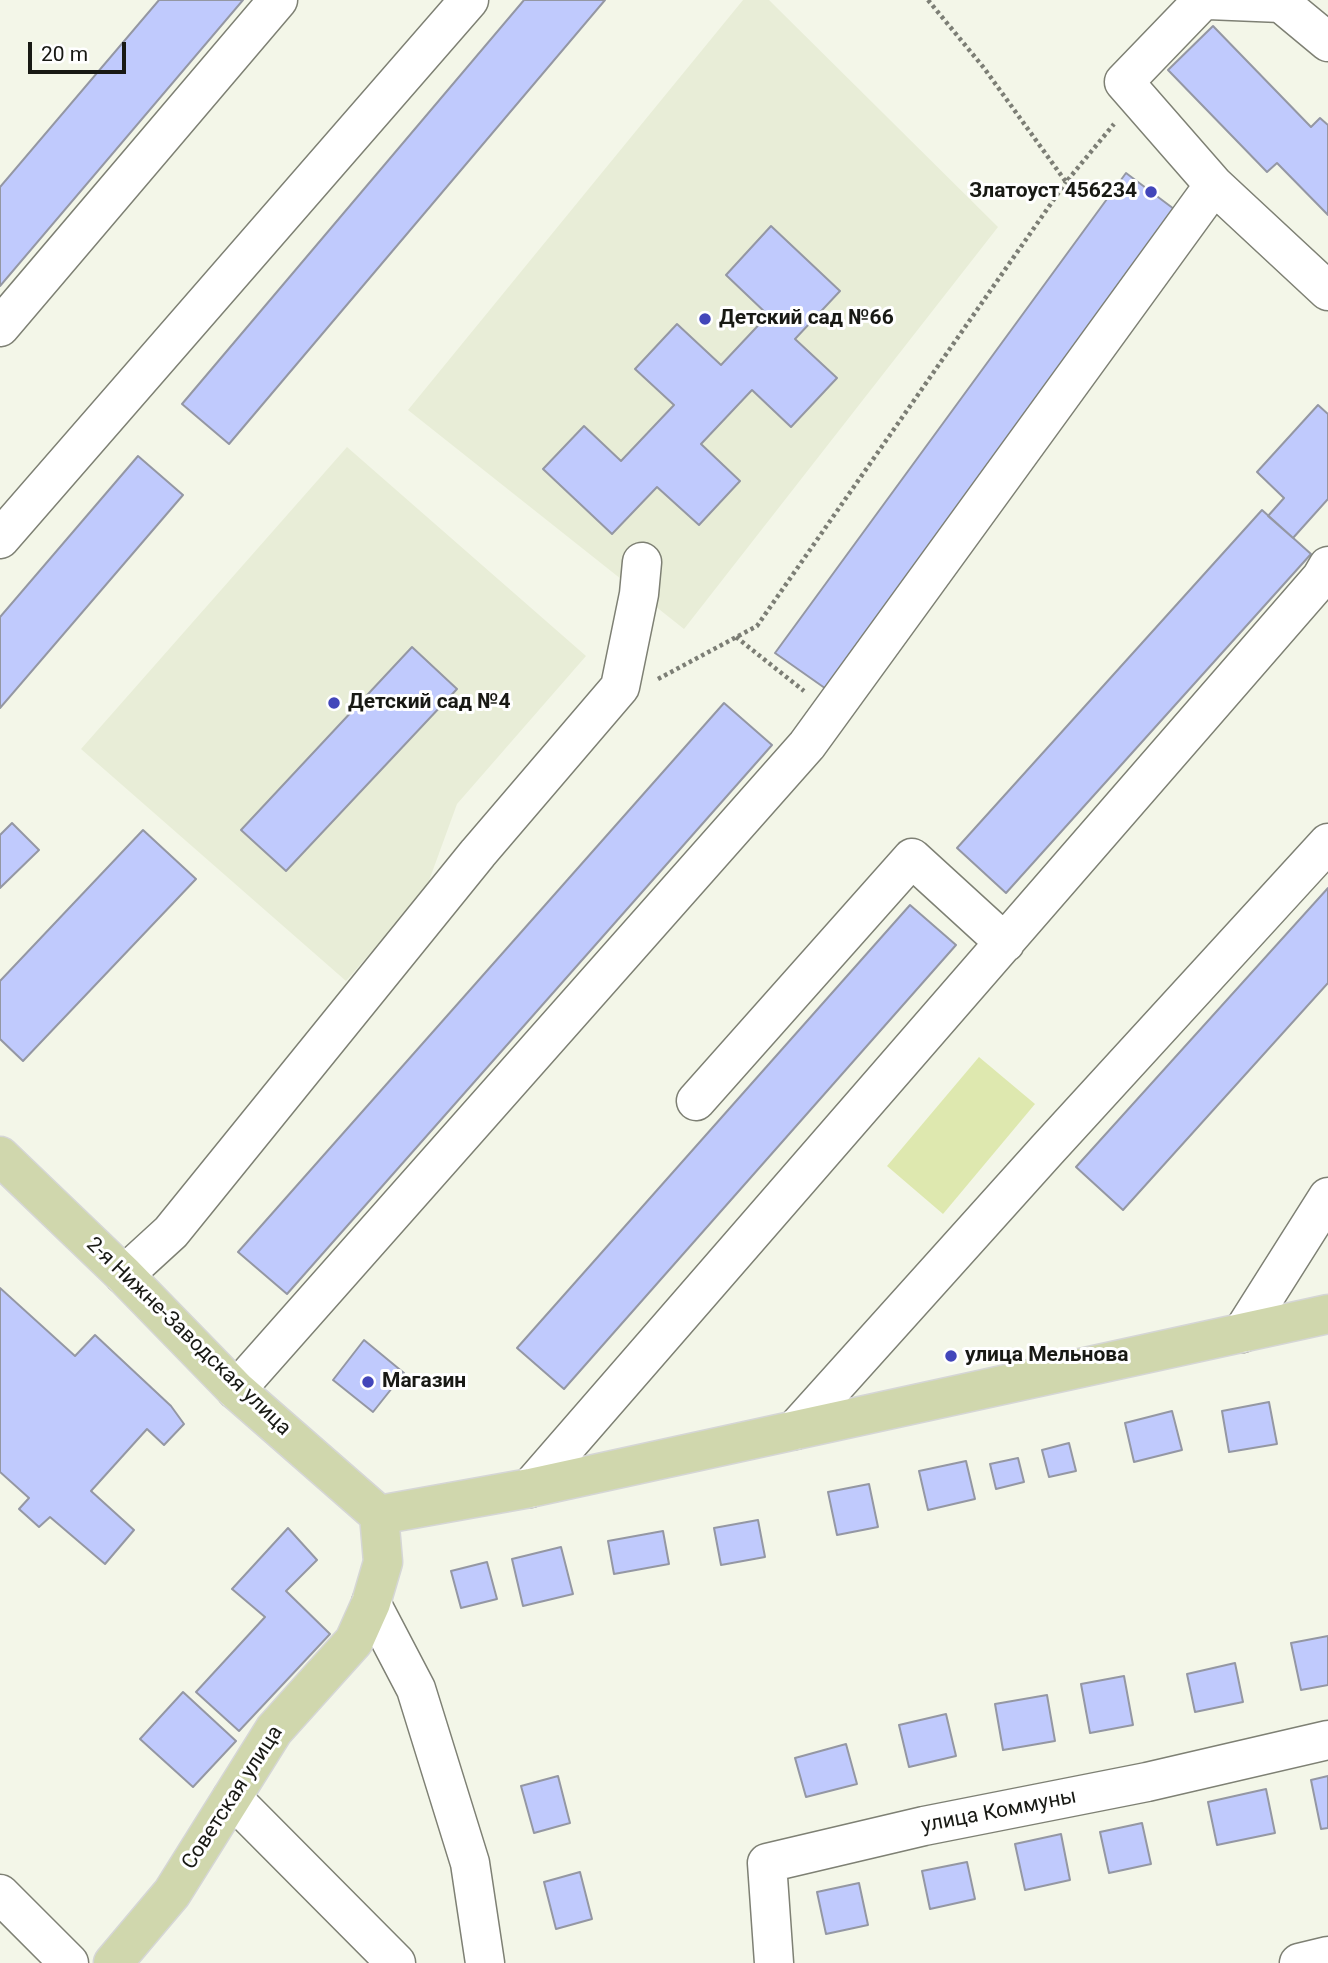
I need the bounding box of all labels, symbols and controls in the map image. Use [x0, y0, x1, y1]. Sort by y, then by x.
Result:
scale bar [32, 28, 130, 72]
text: 20 m [41, 42, 88, 66]
place label: Златоуст 456234 [969, 179, 1137, 205]
marker: Златоуст 456234 [1143, 184, 1159, 200]
place label: Детский сад №66 [719, 306, 894, 332]
marker: Детский сад №66 [697, 311, 713, 327]
place label: Детский сад №4 [348, 690, 511, 716]
marker: Детский сад №4 [326, 695, 342, 711]
street label: 2-я Нижне-Заводская улица [81, 1233, 295, 1441]
place label: улица Мельнова [965, 1343, 1128, 1369]
marker: улица Мельнова [943, 1348, 959, 1364]
place label: Магазин [382, 1369, 466, 1395]
marker: Магазин [360, 1374, 376, 1390]
street label: Советская улица [177, 1721, 289, 1875]
street label: улица Коммуны [919, 1785, 1079, 1839]

